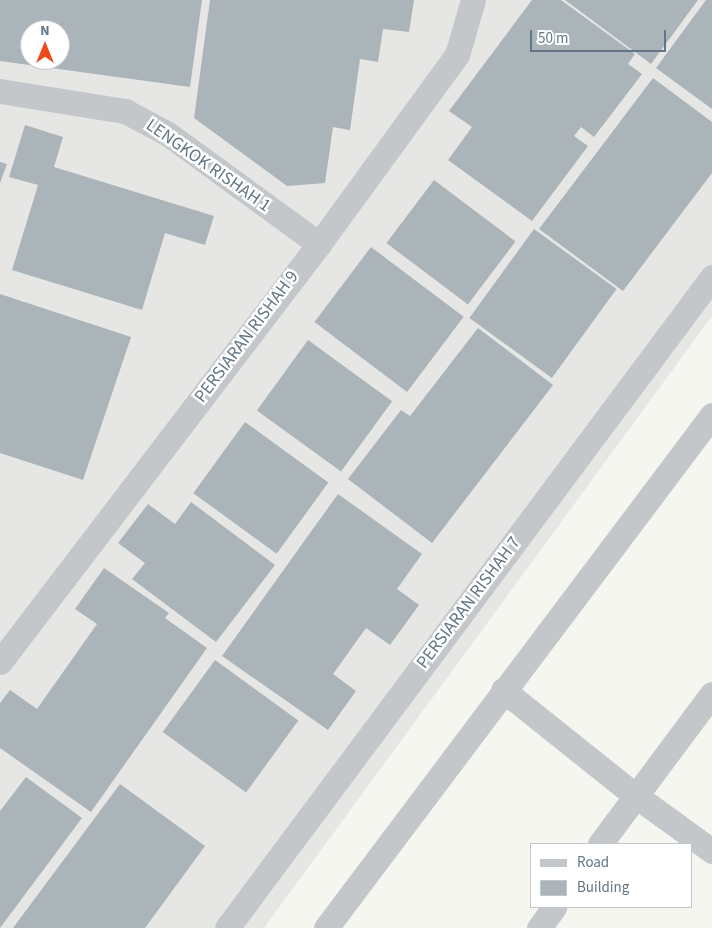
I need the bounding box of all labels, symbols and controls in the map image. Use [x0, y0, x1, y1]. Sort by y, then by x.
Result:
north arrow [20, 20, 70, 70]
scale bar [532, 20, 668, 52]
text: N [40, 21, 50, 41]
text: 50 m [538, 28, 568, 49]
street label: LENGKOK RISHAH 1 [141, 115, 275, 217]
street label: PERSIARAN RISHAH 9 [190, 267, 304, 407]
street label: PERSIARAN RISHAH 7 [412, 533, 526, 673]
legend [530, 843, 692, 908]
text: Road [577, 852, 609, 873]
text: Building [577, 877, 629, 898]

